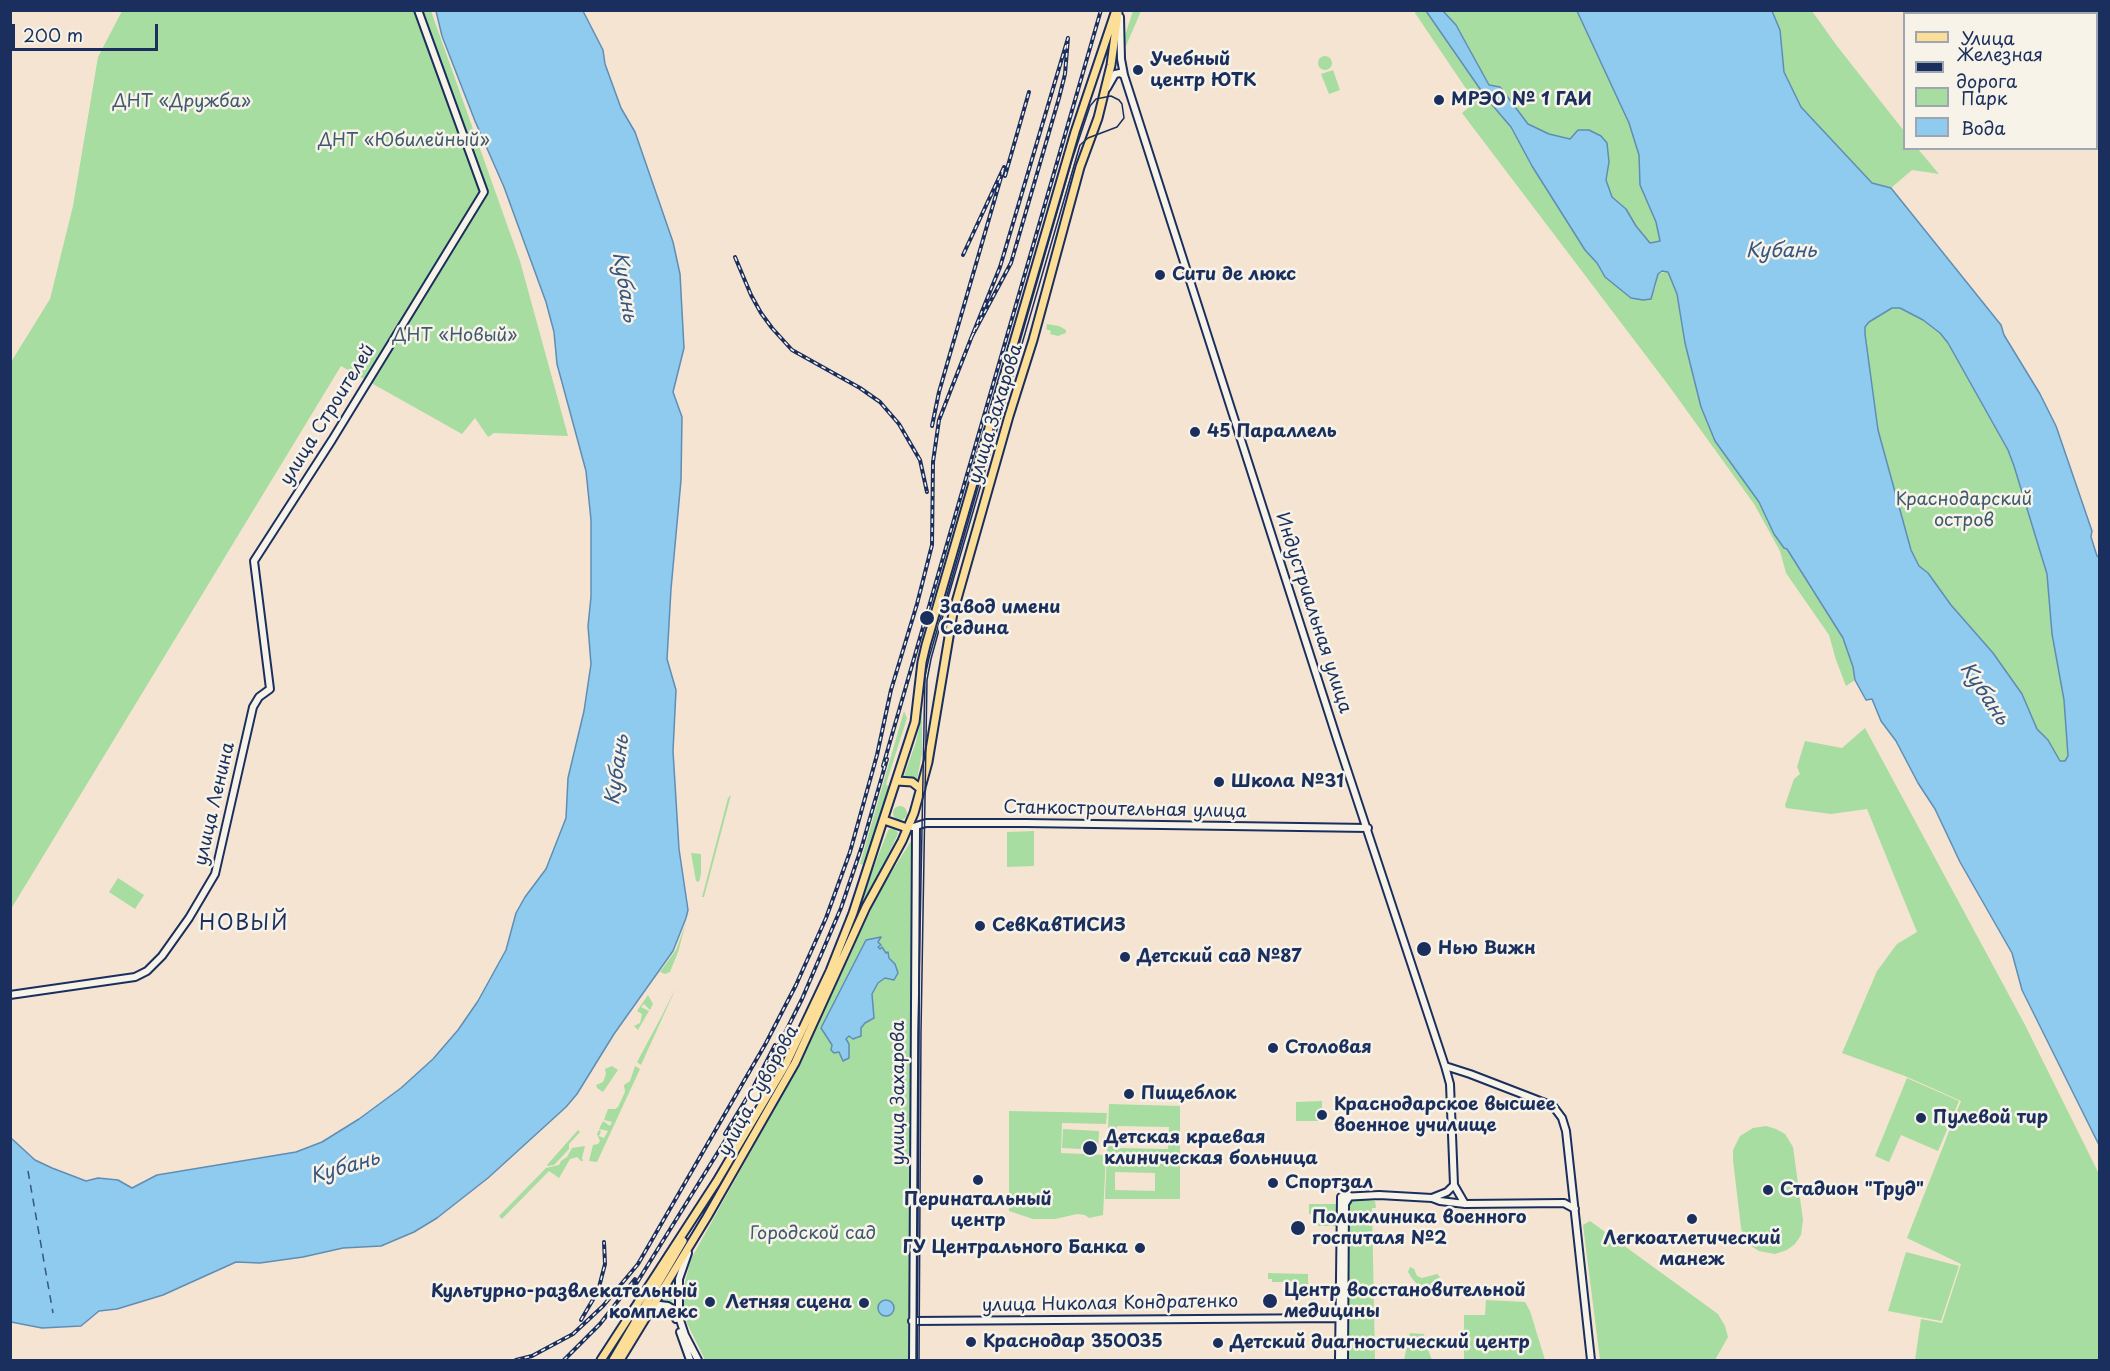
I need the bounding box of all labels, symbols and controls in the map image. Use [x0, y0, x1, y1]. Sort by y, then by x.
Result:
scale bar [15, 12, 160, 50]
legend [1903, 12, 2098, 150]
text: 200 m [23, 21, 83, 48]
text: Улица [1961, 24, 2015, 51]
text: Железная дорога [1956, 40, 2043, 94]
place label: Учебный центр ЮТК [1150, 49, 1256, 92]
marker: Учебный центр ЮТК [1131, 63, 1145, 77]
text: Парк [1961, 84, 2007, 111]
place label: МРЭО № 1 ГАИ [1451, 89, 1592, 111]
park label: ДНТ «Дружба» [113, 91, 251, 113]
marker: МРЭО № 1 ГАИ [1432, 93, 1446, 107]
text: Вода [1961, 114, 2006, 141]
park label: ДНТ «Юбилейный» [318, 130, 490, 152]
water label: Кубань [1746, 239, 1816, 263]
water label: Кубань [607, 250, 641, 324]
place label: Сити де люкс [1172, 264, 1296, 286]
marker: Сити де люкс [1153, 268, 1167, 282]
park label: ДНТ «Новый» [393, 325, 517, 347]
street label: улица Строителей [276, 341, 380, 489]
street label: улица Захарова [964, 341, 1028, 487]
place label: 45 Параллель [1207, 421, 1337, 443]
marker: 45 Параллель [1188, 425, 1202, 439]
park label: Краснодарский остров [1896, 489, 2032, 532]
street label: Индустриальная улица [1270, 510, 1356, 716]
place label: Завод имени Седина [940, 597, 1061, 640]
marker: Завод имени Седина [918, 609, 936, 627]
water label: Кубань [1954, 658, 2014, 730]
water label: Кубань [601, 733, 635, 807]
street label: улица Ленина [190, 740, 240, 868]
place label: Школа №31 [1231, 771, 1344, 793]
marker: Школа №31 [1212, 775, 1226, 789]
street label: Станкостроительная улица [1003, 797, 1247, 823]
district label: НОВЫЙ [199, 911, 289, 937]
place label: СевКавТИСИЗ [992, 915, 1126, 937]
marker: СевКавТИСИЗ [973, 919, 987, 933]
place label: Нью Вижн [1438, 938, 1536, 960]
marker: Нью Вижн [1415, 940, 1433, 958]
place label: Детский сад №87 [1137, 946, 1302, 968]
marker: Детский сад №87 [1118, 950, 1132, 964]
street label: улица Захарова [888, 1020, 910, 1166]
street label: улица Суворова [714, 1022, 804, 1160]
place label: Столовая [1285, 1037, 1372, 1059]
marker: Столовая [1266, 1041, 1280, 1055]
place label: Пищеблок [1141, 1083, 1237, 1105]
marker: Пищеблок [1122, 1087, 1136, 1101]
place label: Краснодарское высшее военное училище [1334, 1094, 1556, 1136]
place label: Пулевой тир [1933, 1107, 2048, 1129]
marker: Краснодарское высшее военное училище [1315, 1108, 1329, 1122]
marker: Пулевой тир [1914, 1111, 1928, 1125]
place label: Детская краевая клиническая больница [1104, 1127, 1318, 1170]
marker: Детская краевая клиническая больница [1081, 1139, 1099, 1157]
water label: Кубань [308, 1147, 382, 1189]
place label: Спортзал [1285, 1172, 1373, 1194]
marker: Перинатальный центр [971, 1173, 985, 1187]
marker: Спортзал [1266, 1176, 1280, 1190]
place label: Стадион "Труд" [1780, 1179, 1924, 1201]
marker: Стадион "Труд" [1761, 1183, 1775, 1197]
place label: Перинатальный центр [904, 1189, 1052, 1232]
place label: Поликлиника военного госпиталя №2 [1312, 1207, 1526, 1250]
marker: Легкоатлетический манеж [1685, 1212, 1699, 1226]
marker: Поликлиника военного госпиталя №2 [1289, 1219, 1307, 1237]
park label: Городской сад [750, 1223, 876, 1245]
place label: Легкоатлетический манеж [1603, 1228, 1781, 1270]
place label: ГУ Центрального Банка [902, 1237, 1128, 1259]
marker: ГУ Центрального Банка [1133, 1241, 1147, 1255]
place label: Центр восстановительной медицины [1284, 1280, 1526, 1322]
place label: Культурно-развлекательный комплекс [431, 1281, 698, 1324]
street label: улица Николая Кондратенко [982, 1291, 1238, 1317]
place label: Летняя сцена [725, 1292, 852, 1314]
marker: Центр восстановительной медицины [1261, 1292, 1279, 1310]
marker: Культурно-развлекательный комплекс [703, 1295, 717, 1309]
marker: Летняя сцена [857, 1296, 871, 1310]
place label: Краснодар 350035 [983, 1331, 1163, 1353]
place label: Детский диагностический центр [1230, 1332, 1530, 1354]
marker: Краснодар 350035 [964, 1335, 978, 1349]
marker: Детский диагностический центр [1211, 1336, 1225, 1350]

